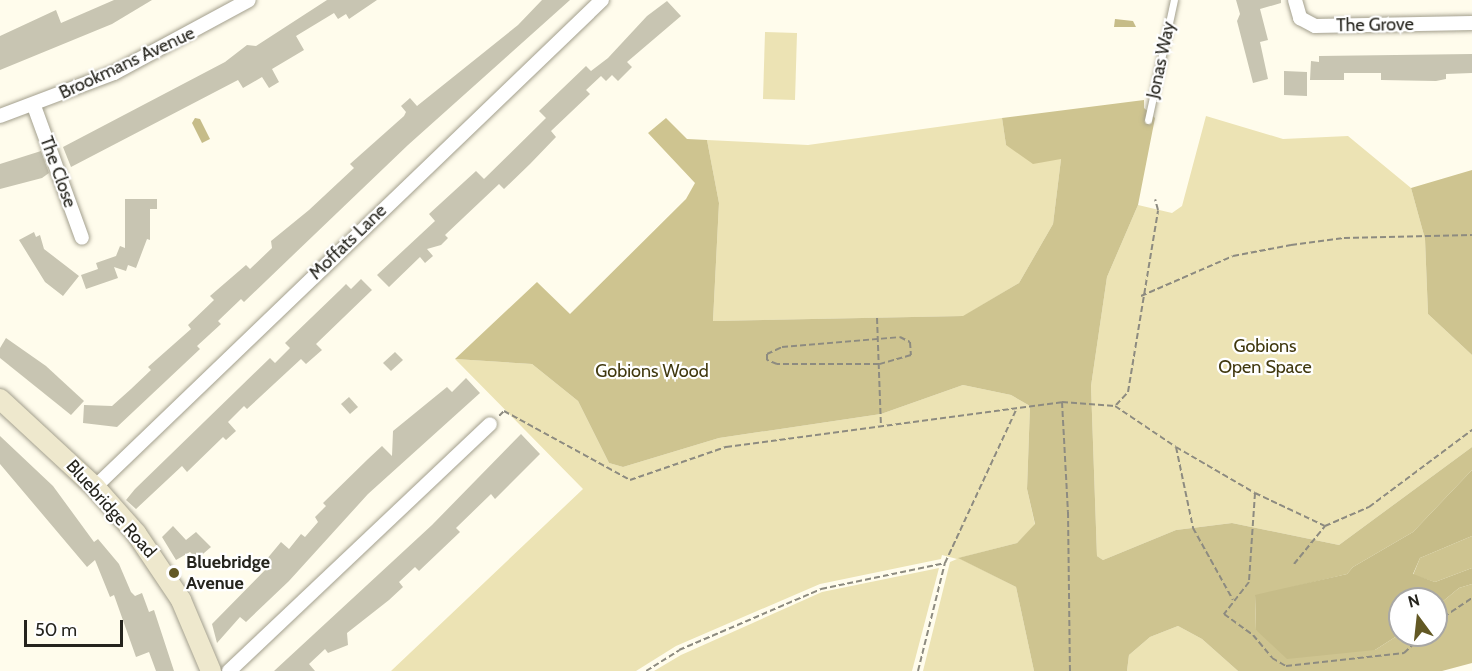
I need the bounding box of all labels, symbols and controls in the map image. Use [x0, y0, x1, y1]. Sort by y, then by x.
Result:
street label: The Grove [1336, 14, 1414, 36]
street label: Jonas Way [1142, 20, 1180, 100]
street label: Brookmans Avenue [56, 22, 198, 104]
street label: The Close [35, 133, 81, 211]
street label: Moffats Lane [305, 200, 391, 284]
park label: Gobions Open Space [1218, 336, 1312, 378]
park label: Gobions Wood [595, 360, 709, 382]
street label: Bluebridge Road [61, 456, 161, 562]
place label: Bluebridge Avenue [186, 552, 270, 594]
marker: Bluebridge Avenue [167, 566, 181, 580]
north arrow [1388, 587, 1448, 647]
text: N [1406, 590, 1422, 612]
scale bar [27, 608, 126, 646]
text: 50 m [35, 619, 77, 641]

